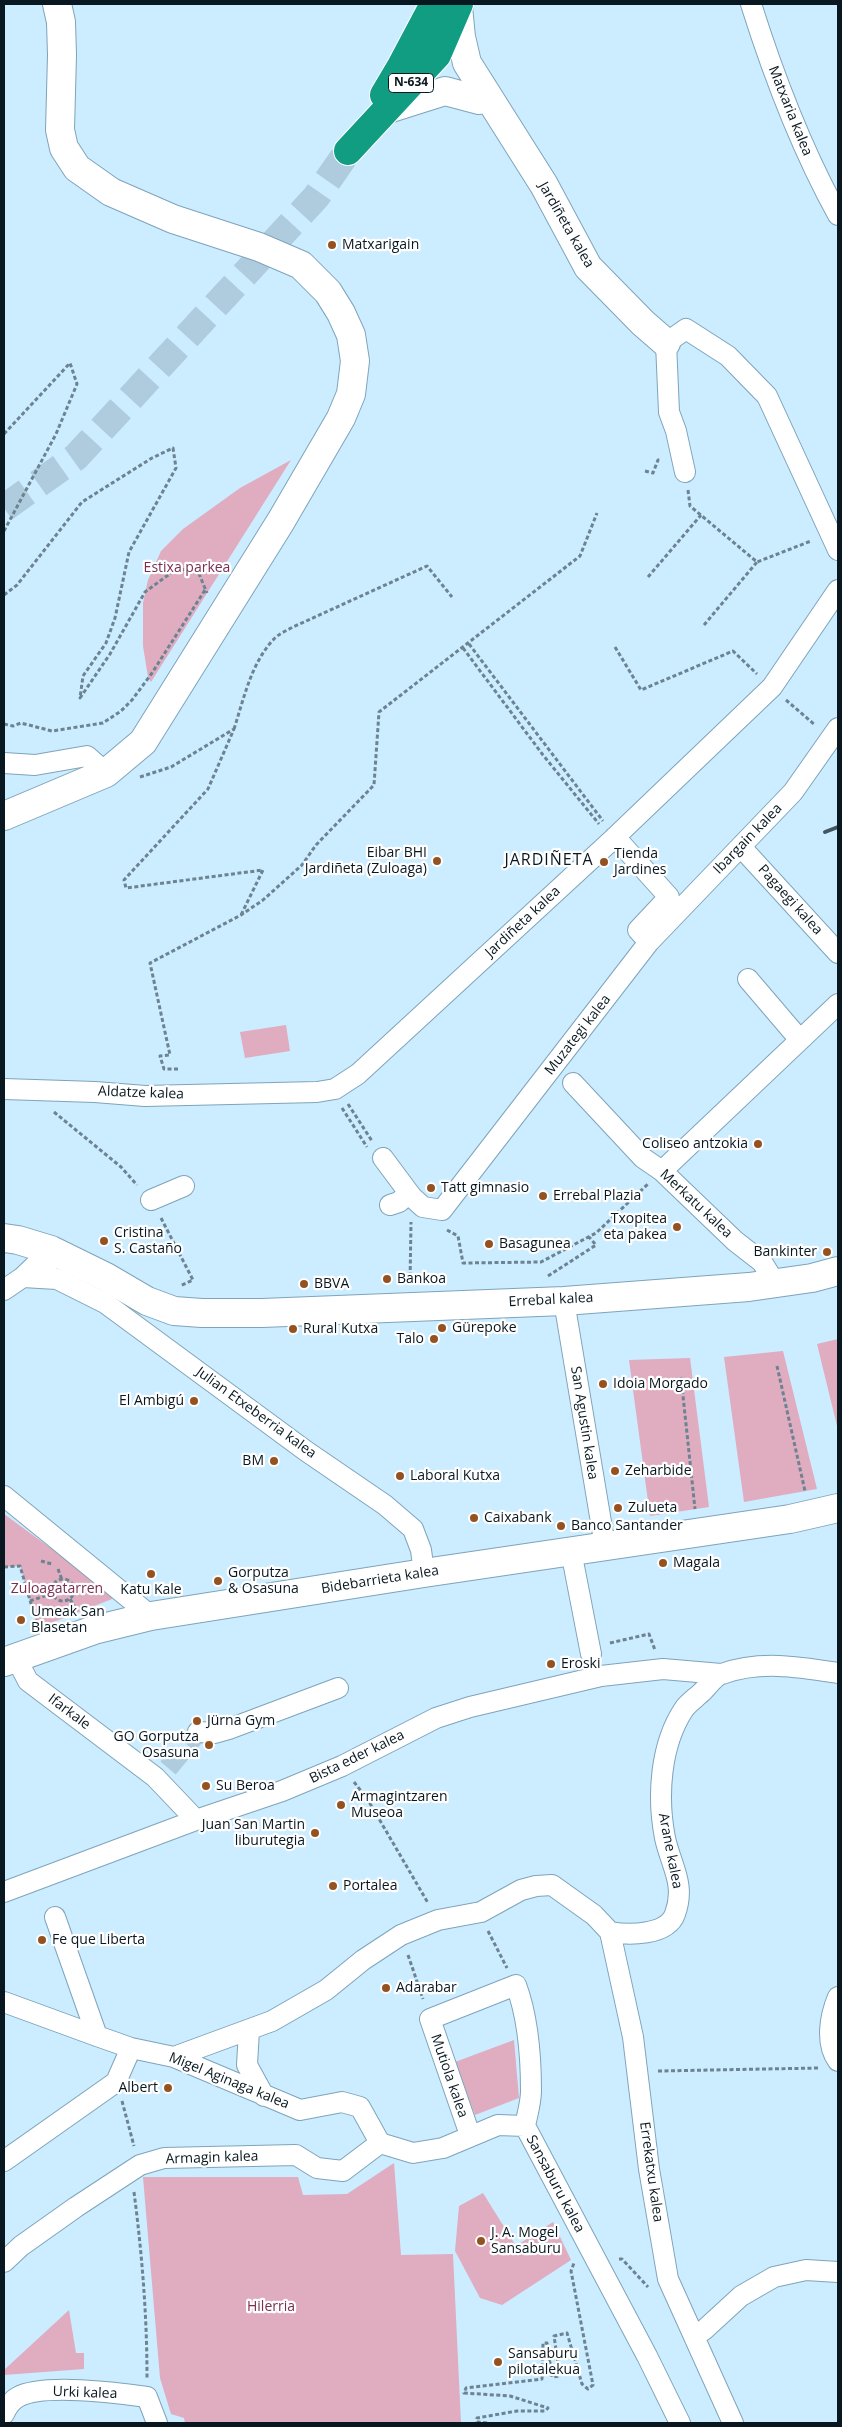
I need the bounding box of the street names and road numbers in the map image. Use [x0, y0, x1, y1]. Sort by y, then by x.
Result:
street label: Matxaria kalea [764, 64, 816, 158]
road number: N-634 [388, 74, 434, 92]
street label: Jardiñeta kalea [535, 179, 597, 271]
street label: Ibargain kalea [710, 800, 786, 878]
street label: Pagaegi kalea [754, 861, 826, 939]
street label: Jardiñeta kalea [482, 883, 564, 961]
street label: Muzategi kalea [541, 991, 615, 1079]
street label: Aldatze kalea [98, 1083, 184, 1103]
street label: Merkatu kalea [656, 1166, 736, 1242]
street label: Errebal kalea [508, 1289, 594, 1311]
street label: Julian Etxeberria kalea [193, 1364, 319, 1462]
street label: San Agustin kalea [567, 1365, 601, 1481]
street label: Bidebarrieta kalea [320, 1562, 440, 1598]
street label: Ifarkale [45, 1691, 93, 1733]
street label: Bista eder kalea [307, 1727, 407, 1787]
street label: Arane kalea [654, 1812, 686, 1890]
street label: Mutiola kalea [427, 2032, 471, 2120]
street label: Migel Aginaga kalea [166, 2049, 292, 2113]
street label: Errekatxu kalea [636, 2121, 666, 2223]
street label: Sansaburu kalea [522, 2132, 588, 2236]
street label: Armagin kalea [165, 2148, 259, 2168]
street label: Urki kalea [52, 2383, 118, 2403]

